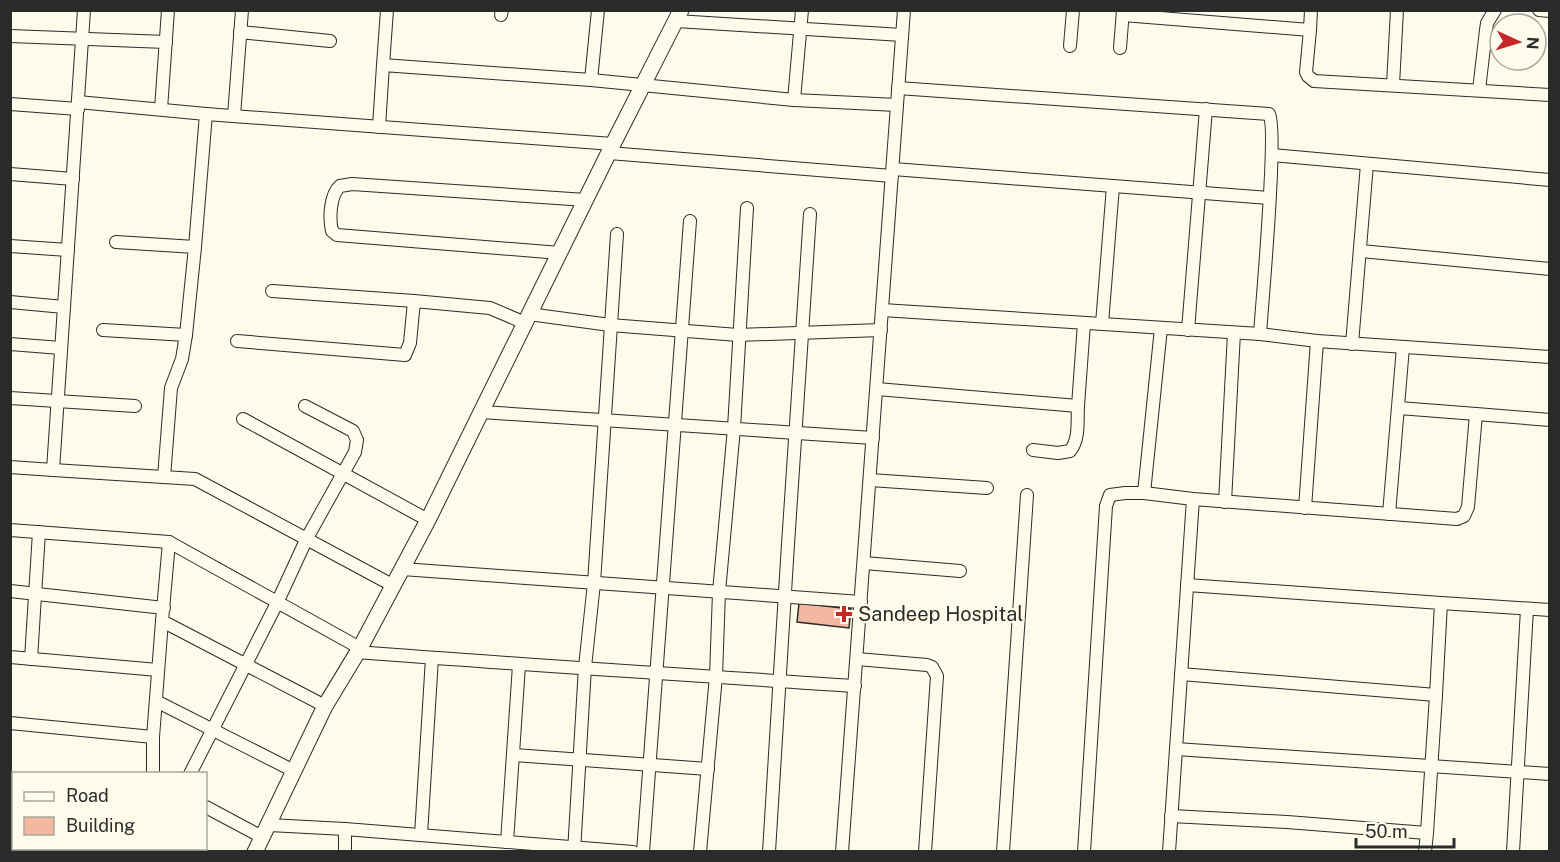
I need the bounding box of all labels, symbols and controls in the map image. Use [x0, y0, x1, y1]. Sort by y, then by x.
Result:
north arrow [1488, 12, 1548, 72]
text: N [1523, 36, 1542, 50]
place label: Sandeep Hospital [858, 602, 1023, 626]
marker: Sandeep Hospital [835, 605, 853, 623]
legend [12, 772, 207, 850]
text: Road [66, 785, 109, 806]
scale bar [1356, 811, 1454, 849]
text: Building [66, 815, 135, 836]
text: 50 m [1365, 821, 1408, 842]

